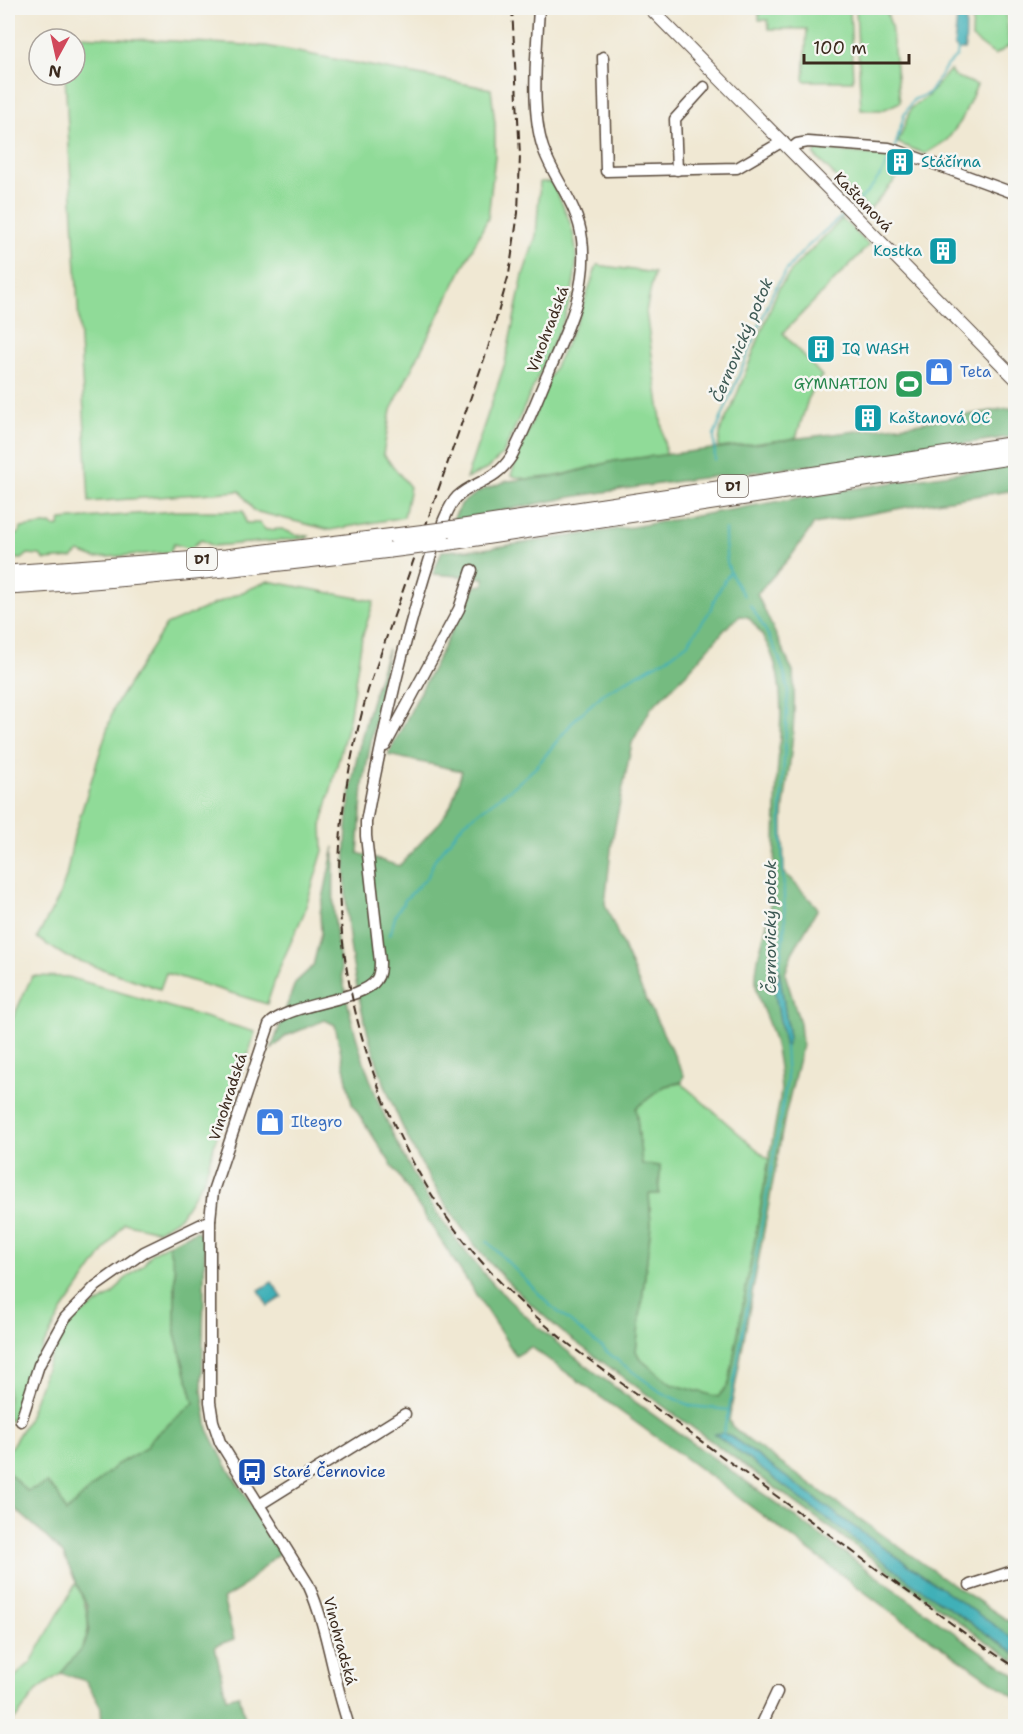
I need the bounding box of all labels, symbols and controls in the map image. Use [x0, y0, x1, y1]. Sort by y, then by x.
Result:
north arrow [27, 27, 87, 87]
scale bar [804, 27, 909, 65]
text: 100 m [813, 36, 867, 60]
text: N [47, 60, 63, 83]
building icon: Stáčírna [884, 146, 916, 178]
place label: Stáčírna [921, 152, 982, 172]
street label: Kaštanová [829, 168, 897, 237]
building icon: Kostka [927, 235, 959, 267]
place label: Kostka [873, 241, 923, 261]
water label: Černovický potok [706, 274, 778, 406]
street label: Vinohradská [522, 282, 574, 375]
building icon: IQ WASH [805, 333, 837, 365]
place label: IQ WASH [842, 339, 909, 359]
shop icon: Teta [923, 356, 955, 388]
place label: Teta [960, 362, 992, 382]
sports icon: GYMNATION [893, 368, 925, 400]
place label: GYMNATION [794, 374, 888, 394]
building icon: Kaštanová OC [852, 402, 884, 434]
place label: Kaštanová OC [889, 408, 991, 428]
road number: D1 [718, 475, 748, 497]
road number: D1 [187, 548, 217, 570]
water label: Černovický potok [760, 860, 781, 994]
street label: Vinohradská [204, 1050, 252, 1143]
shop icon: Iltegro [254, 1106, 286, 1138]
place label: Iltegro [291, 1112, 342, 1132]
bus stop icon: Staré Černovice [236, 1456, 268, 1488]
place label: Staré Černovice [273, 1461, 386, 1482]
street label: Vinohradská [319, 1595, 362, 1688]

